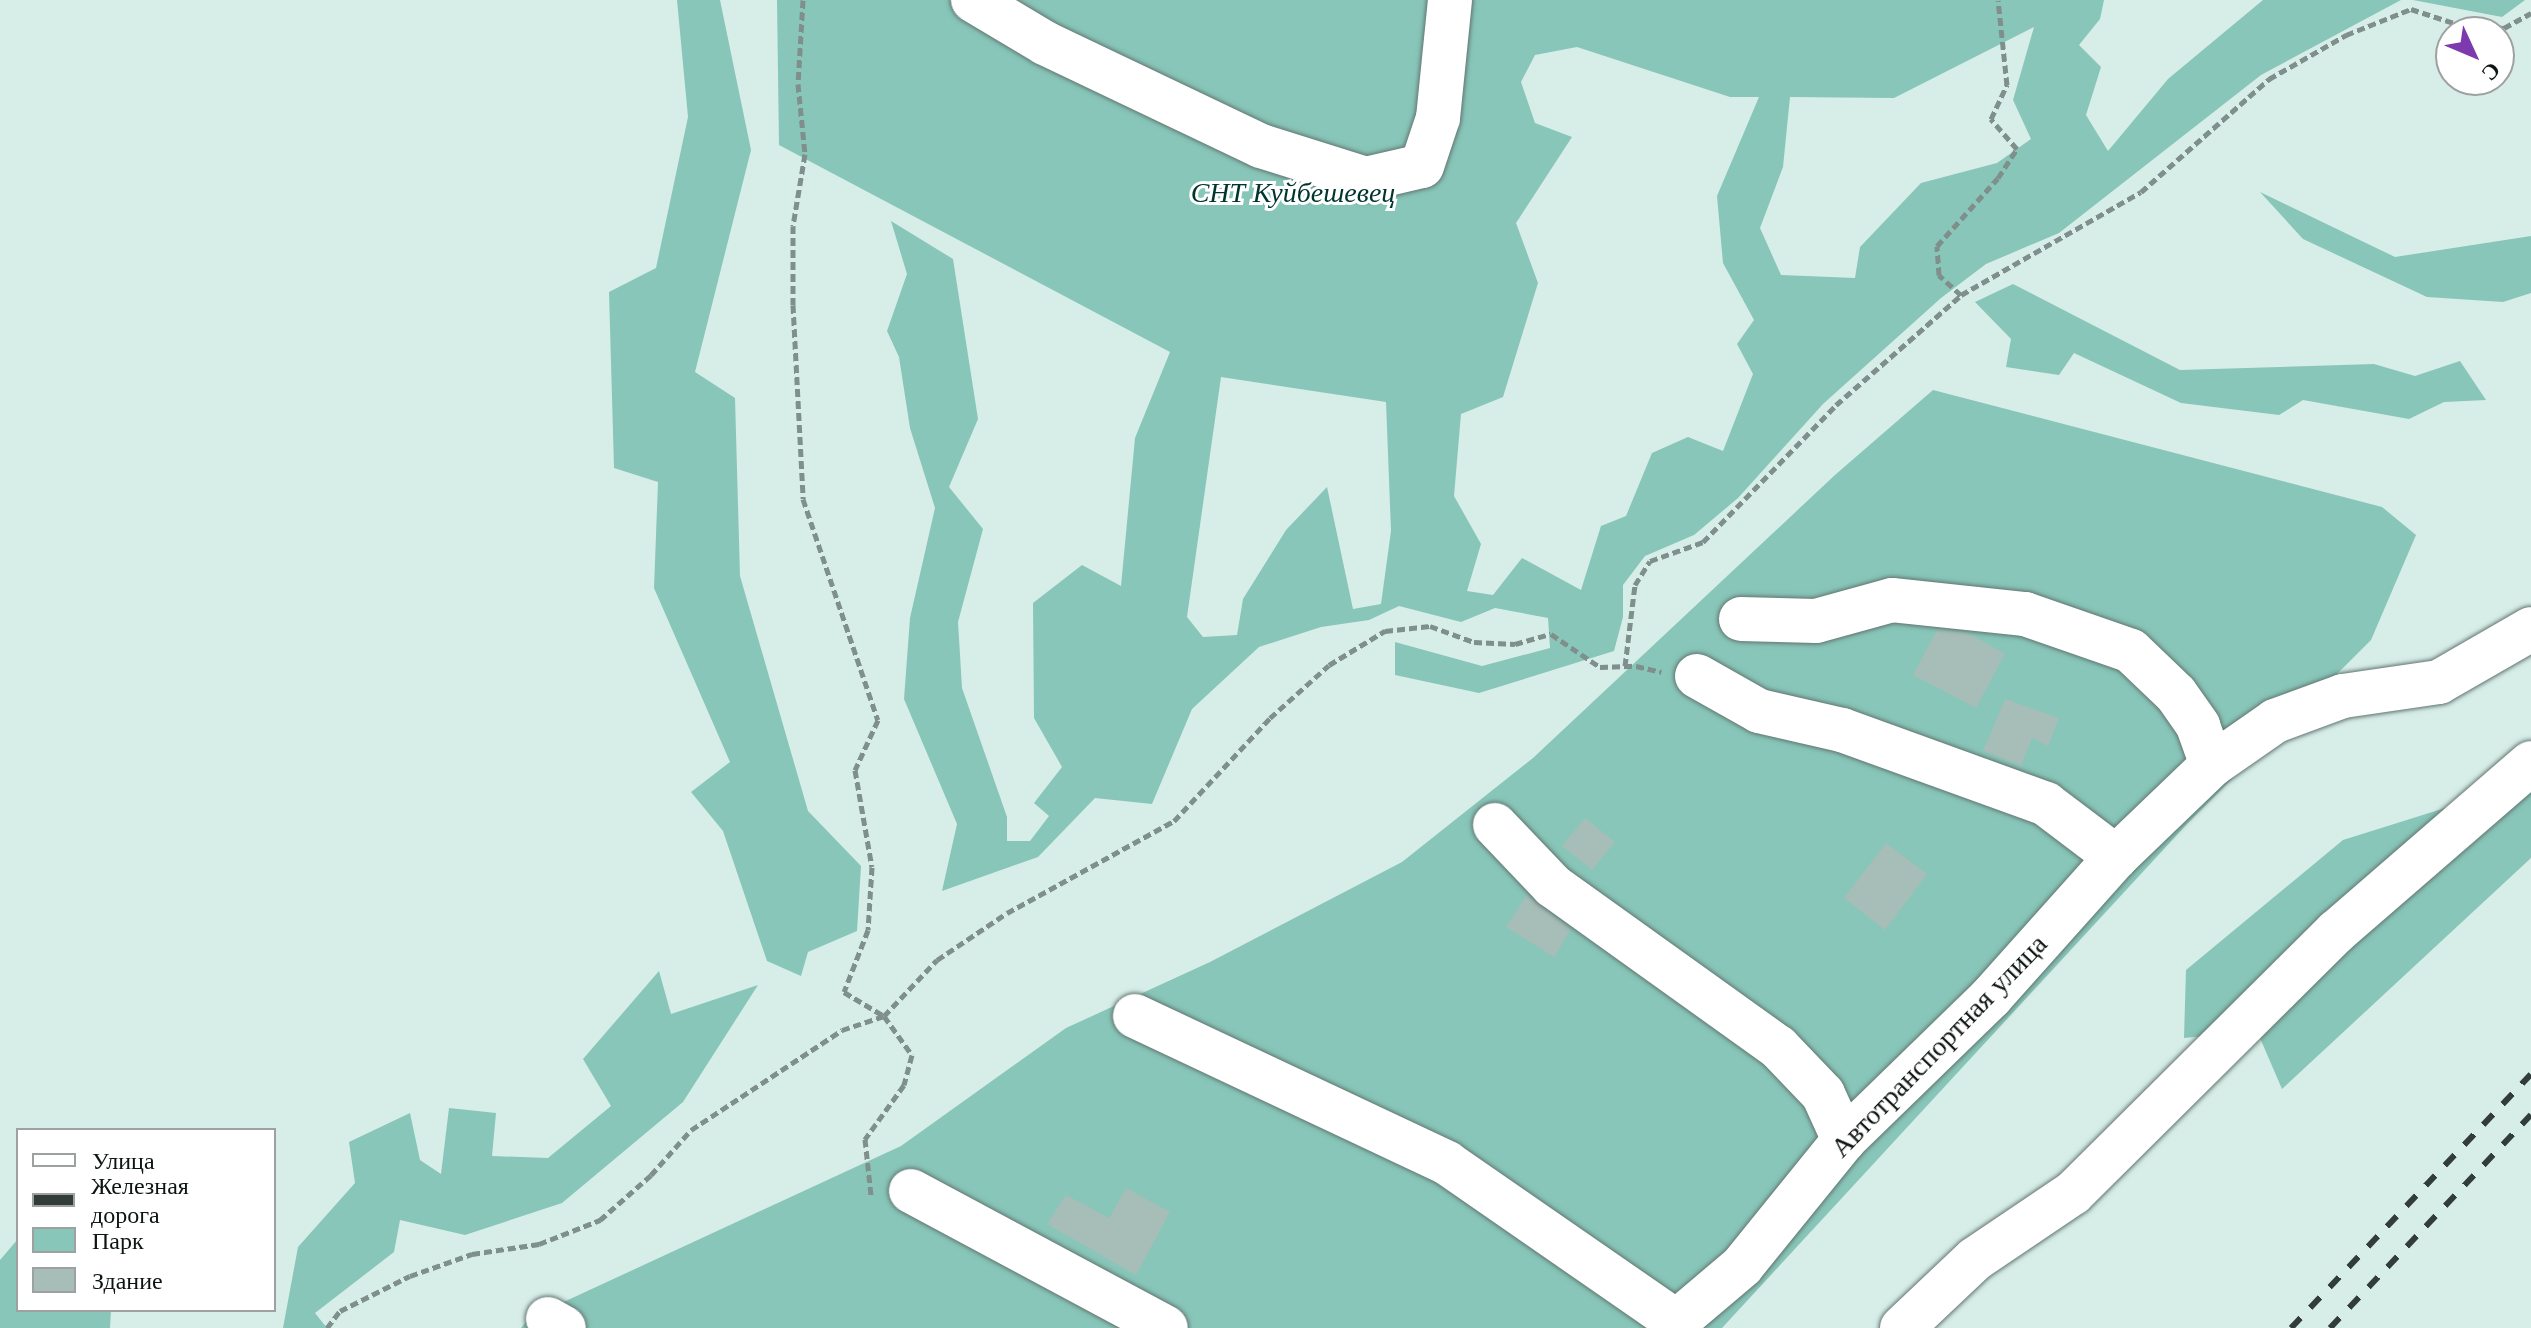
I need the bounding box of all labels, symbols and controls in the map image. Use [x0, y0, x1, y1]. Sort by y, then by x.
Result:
north arrow [2435, 16, 2515, 96]
text: С [2476, 57, 2506, 87]
park label: СНТ Куйбешевец [1191, 176, 1395, 210]
street label: Автотранспортная улица [1824, 928, 2054, 1164]
legend [16, 1128, 276, 1312]
text: Улица [92, 1146, 155, 1175]
text: Железная дорога [91, 1171, 189, 1229]
text: Парк [92, 1226, 144, 1255]
text: Здание [92, 1266, 163, 1295]

